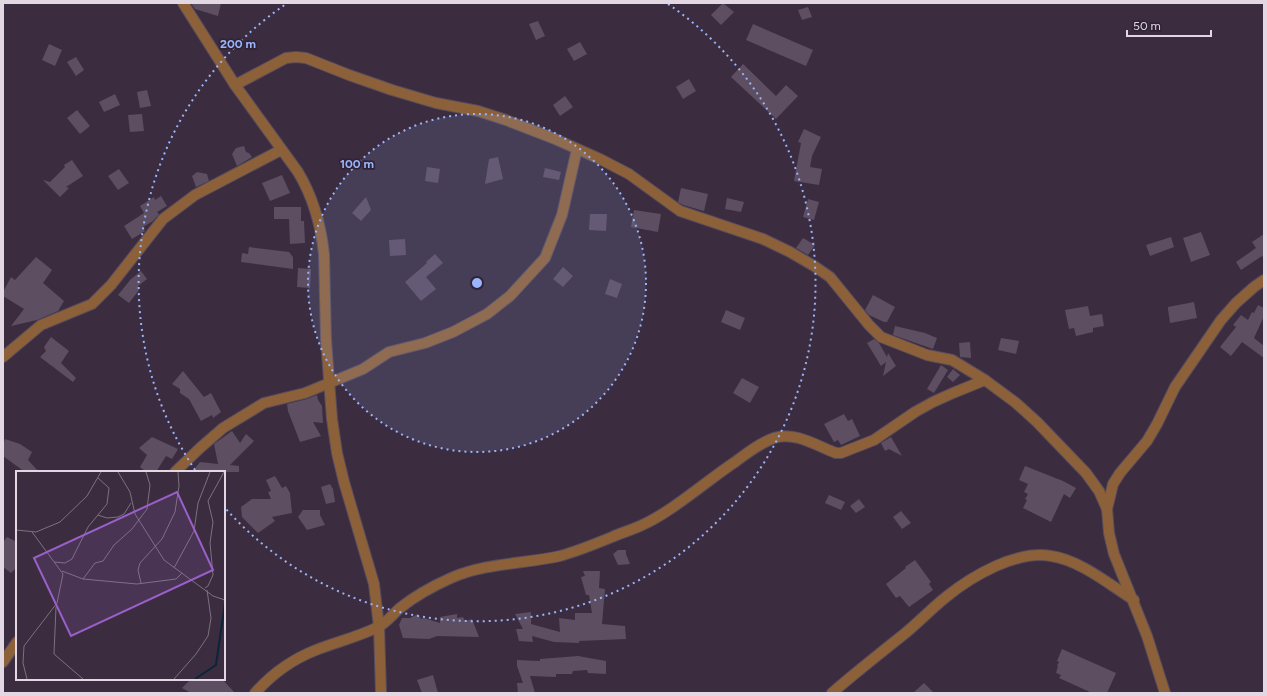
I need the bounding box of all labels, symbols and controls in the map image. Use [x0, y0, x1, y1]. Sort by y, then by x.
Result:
scale bar [1127, 12, 1211, 38]
text: 50 m [1133, 19, 1161, 33]
text: 200 m [220, 37, 256, 51]
text: 100 m [340, 157, 374, 171]
centre of rings [470, 276, 484, 290]
inset map [16, 471, 225, 680]

